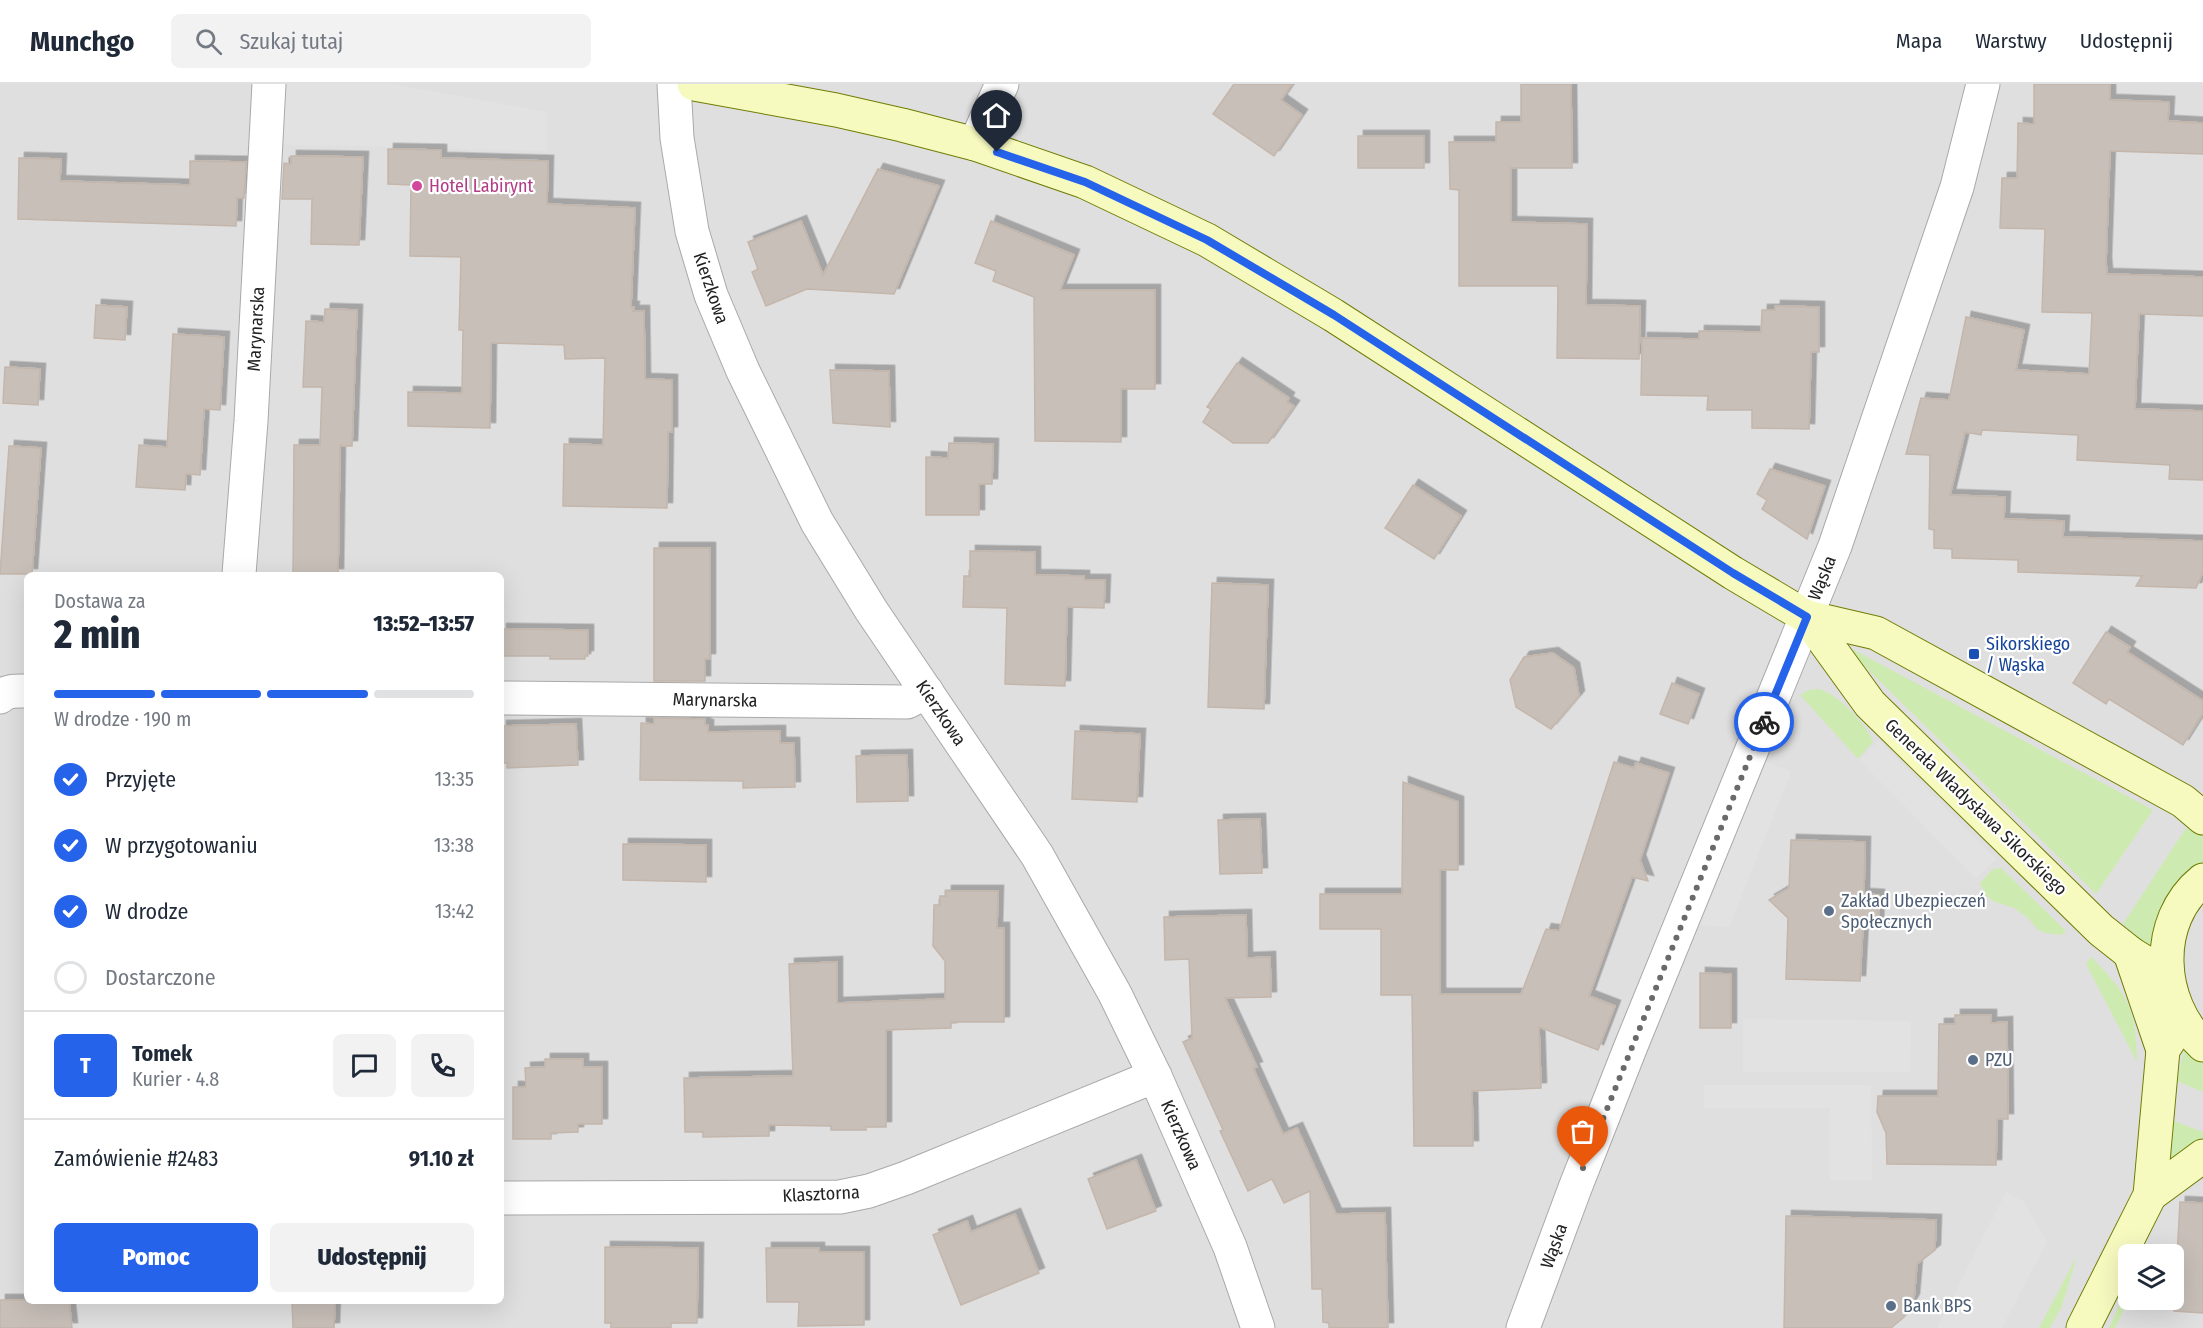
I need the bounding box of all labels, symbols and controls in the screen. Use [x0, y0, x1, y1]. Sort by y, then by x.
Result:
search box [171, 14, 591, 68]
text: Munchgo [30, 25, 135, 58]
icon: search [192, 25, 225, 58]
text: Szukaj tutaj [240, 28, 343, 55]
text: Mapa [1896, 28, 1942, 54]
text: Warstwy [1975, 28, 2047, 54]
text: Udostępnij [2080, 28, 2173, 54]
pin [971, 90, 1022, 152]
icon: home [980, 99, 1013, 132]
place label: Hotel Labirynt [429, 175, 533, 197]
marker: Hotel Labirynt [410, 179, 424, 193]
street label: Kierzkowa [689, 249, 734, 327]
street label: Marynarska [243, 286, 269, 372]
street label: Wąska [1803, 552, 1841, 604]
text: Dostawa za [54, 589, 146, 613]
text: 13:52–13:57 [373, 610, 474, 637]
text: 2 min [54, 612, 140, 658]
place label: Sikorskiego / Wąska [1986, 633, 2070, 676]
marker: Sikorskiego / Wąska [1967, 647, 1981, 661]
street label: Kierzkowa [911, 676, 971, 750]
street label: Marynarska [672, 688, 758, 712]
courier [1734, 692, 1794, 752]
icon: bike [1748, 706, 1781, 739]
text: W drodze · 190 m [54, 707, 191, 731]
street label: Generała Władysława Sikorskiego [1880, 714, 2072, 900]
icon: check [54, 763, 87, 796]
text: Przyjęte [105, 766, 176, 793]
text: 13:35 [435, 767, 474, 791]
icon: check [54, 829, 87, 862]
text: W przygotowaniu [105, 832, 258, 859]
text: 13:38 [434, 833, 474, 857]
place label: Zakład Ubezpieczeń Społecznych [1841, 890, 1986, 933]
icon: check [54, 895, 87, 928]
text: W drodze [105, 898, 188, 925]
text: 13:42 [435, 899, 474, 923]
marker: Zakład Ubezpieczeń Społecznych [1822, 904, 1836, 918]
text: Dostarczone [105, 964, 216, 991]
button: chat [333, 1034, 396, 1097]
button: phone [411, 1034, 474, 1097]
text: Tomek [132, 1040, 192, 1067]
place label: PZU [1985, 1049, 2013, 1071]
text: T [80, 1052, 91, 1079]
marker: PZU [1966, 1053, 1980, 1067]
text: Kurier · 4.8 [132, 1067, 219, 1091]
street label: Kierzkowa [1156, 1097, 1206, 1174]
pin [1557, 1106, 1608, 1168]
icon: bag [1566, 1115, 1599, 1148]
text: Zamówienie #2483 [54, 1145, 218, 1172]
text: 91.10 zł [409, 1145, 474, 1172]
street label: Klasztorna [782, 1181, 860, 1207]
street label: Wąska [1536, 1220, 1572, 1271]
button: Pomoc [54, 1223, 258, 1292]
button: Udostępnij [270, 1223, 474, 1292]
map controls [2118, 1244, 2184, 1310]
button: layers [2118, 1244, 2184, 1310]
place label: Bank BPS [1903, 1295, 1972, 1317]
marker: Bank BPS [1884, 1299, 1898, 1313]

